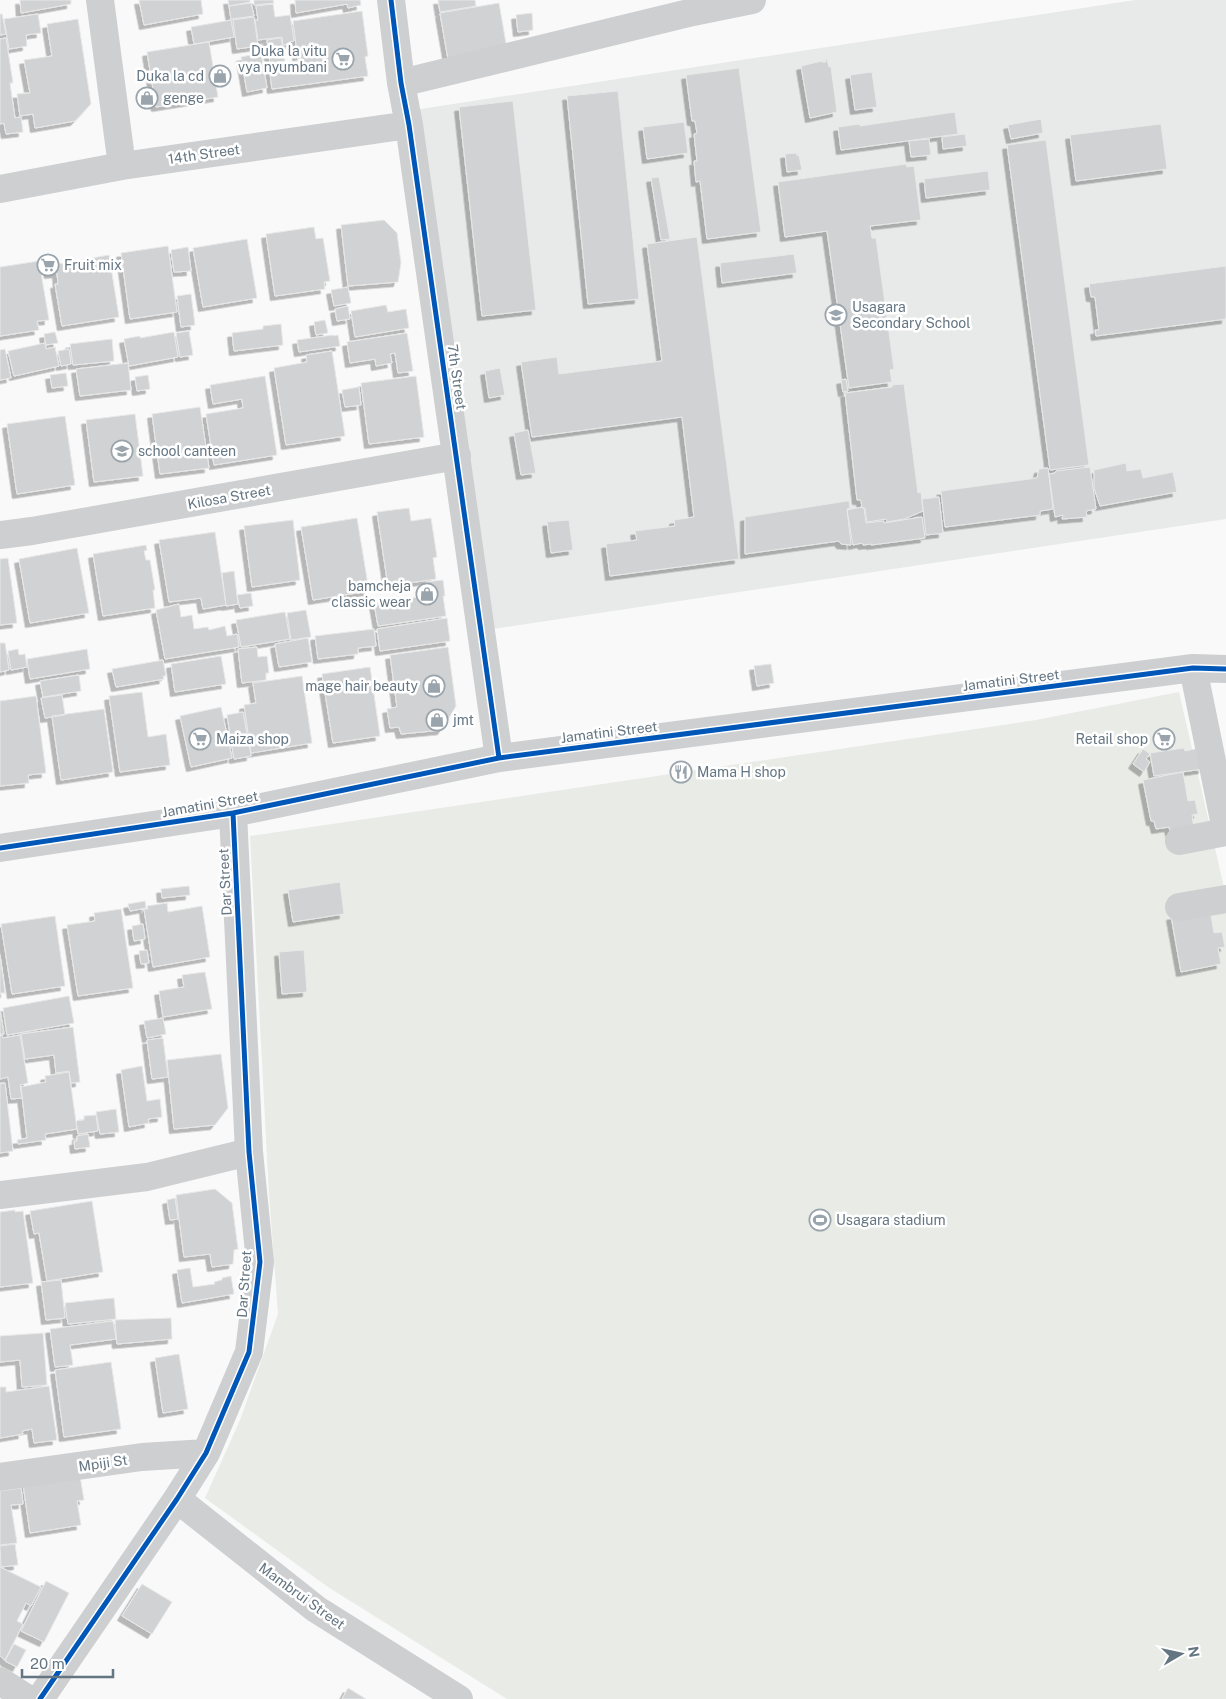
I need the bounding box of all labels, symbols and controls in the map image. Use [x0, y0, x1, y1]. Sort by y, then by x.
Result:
place label: Duka la vitu vya nyumbani [238, 43, 327, 75]
supermarket icon: Duka la vitu vya nyumbani [331, 47, 355, 71]
shop icon: Duka la cd [208, 64, 232, 88]
place label: Duka la cd [136, 68, 204, 84]
shop icon: genge [135, 86, 159, 110]
place label: genge [163, 90, 204, 106]
street label: 14th Street [167, 141, 241, 167]
supermarket icon: Fruit mix [36, 253, 60, 277]
place label: Fruit mix [64, 257, 122, 273]
place label: Usagara Secondary School [852, 299, 971, 331]
school or university icon: Usagara Secondary School [824, 303, 848, 327]
street label: 7th Street [444, 343, 470, 411]
school or university icon: school canteen [110, 439, 134, 463]
place label: school canteen [138, 443, 236, 459]
street label: Kilosa Street [186, 482, 272, 512]
place label: bamcheja classic wear [331, 578, 411, 610]
shop icon: bamcheja classic wear [415, 582, 439, 606]
street label: Jamatini Street [962, 666, 1060, 694]
shop icon: mage hair beauty [422, 674, 446, 698]
place label: mage hair beauty [305, 678, 418, 694]
shop icon: jmt [425, 708, 449, 732]
place label: jmt [452, 712, 474, 728]
street label: Jamatini Street [560, 718, 658, 746]
supermarket icon: Maiza shop [188, 727, 212, 751]
supermarket icon: Retail shop [1152, 727, 1176, 751]
place label: Maiza shop [216, 731, 289, 747]
place label: Retail shop [1075, 731, 1148, 747]
restaurant icon: Mama H shop [669, 760, 693, 784]
place label: Mama H shop [697, 764, 786, 780]
street label: Jamatini Street [161, 788, 259, 820]
street label: Dar Street [215, 848, 235, 916]
sports icon: Usagara stadium [808, 1208, 832, 1232]
place label: Usagara stadium [836, 1212, 946, 1228]
street label: Dar Street [234, 1250, 254, 1318]
street label: Mpiji St [77, 1452, 129, 1474]
street label: Mambrui Street [256, 1560, 348, 1632]
north arrow [1156, 1629, 1206, 1679]
text: N [1185, 1645, 1203, 1659]
scale bar [22, 1646, 114, 1678]
text: 20 m [30, 1655, 65, 1672]

